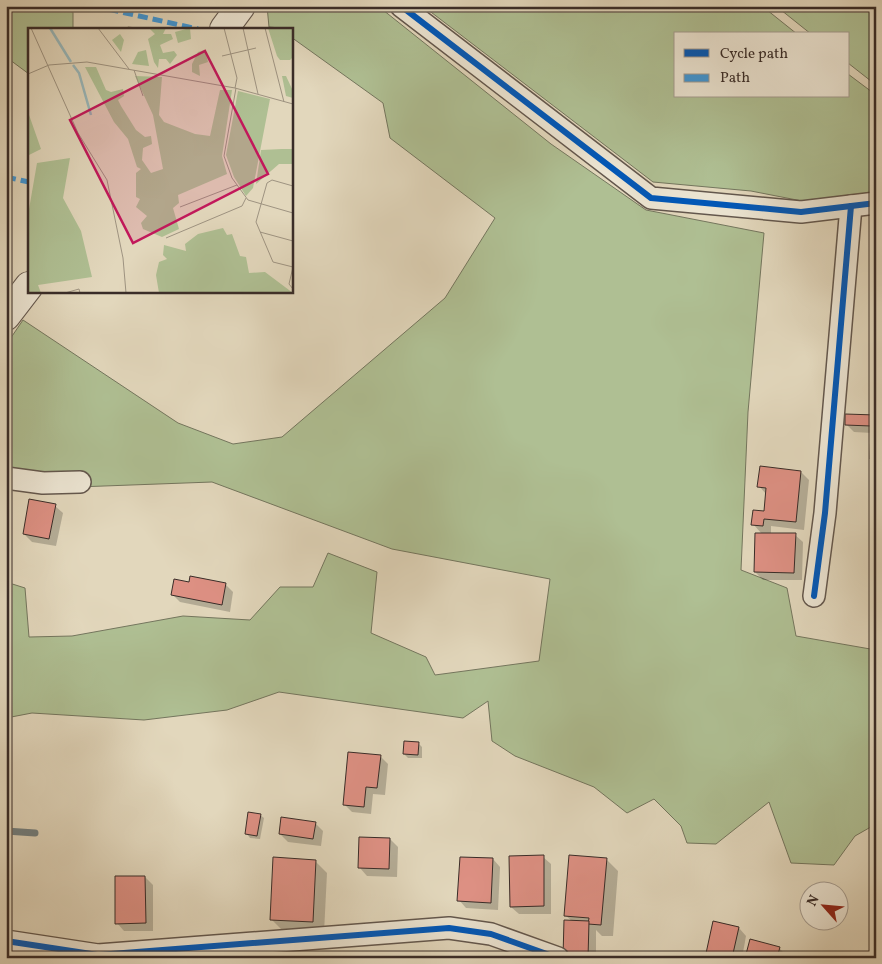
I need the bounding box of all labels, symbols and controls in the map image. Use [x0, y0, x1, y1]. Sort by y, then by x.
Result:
inset map [28, 28, 292, 292]
legend [674, 32, 850, 98]
text: Cycle path [720, 44, 788, 65]
text: Path [720, 68, 750, 89]
north arrow [800, 882, 850, 932]
text: N [803, 892, 825, 910]

